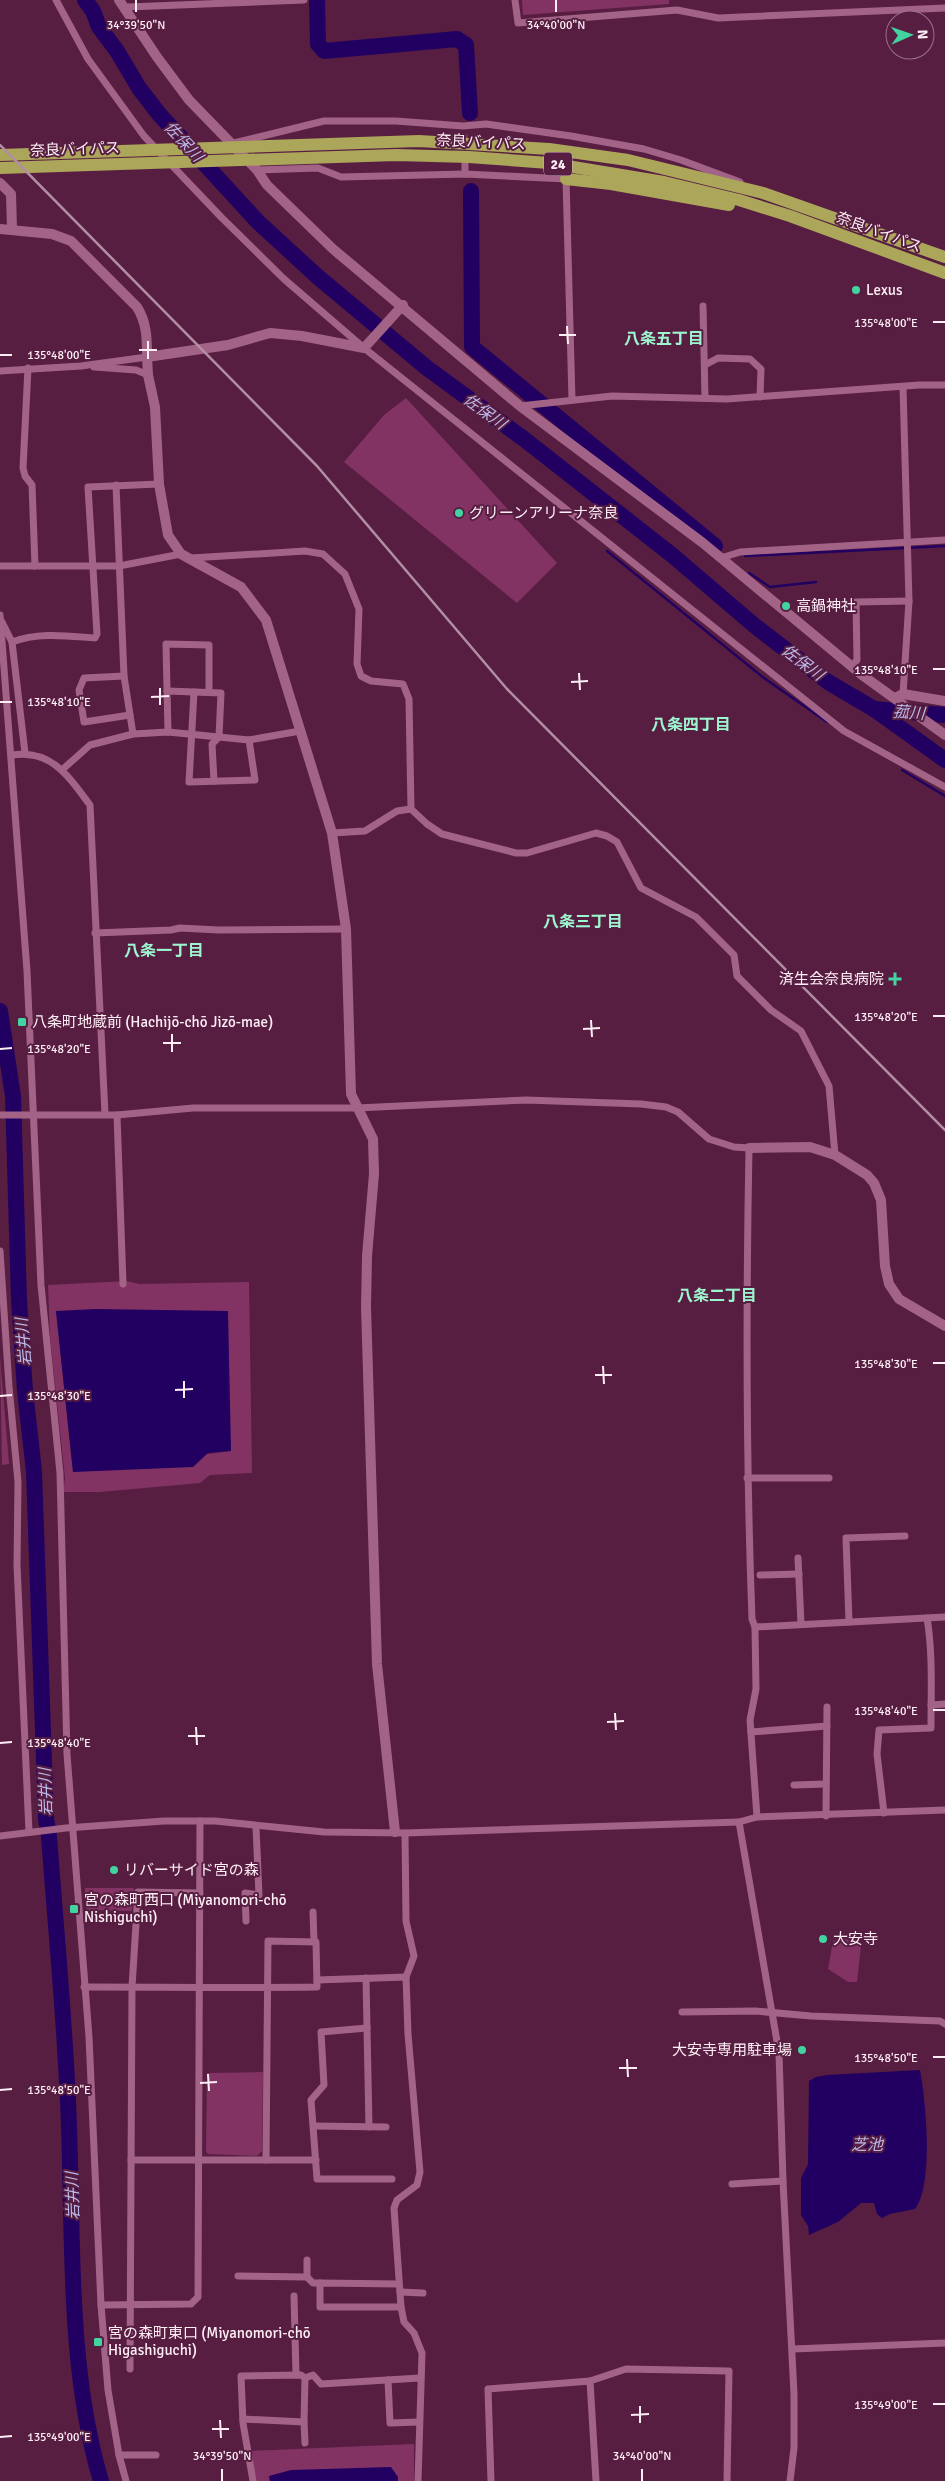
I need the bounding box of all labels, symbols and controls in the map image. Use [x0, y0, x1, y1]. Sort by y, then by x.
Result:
north arrow [885, 10, 935, 60]
text: 34°39'50"N [107, 18, 165, 33]
text: 34°40'00"N [527, 18, 585, 33]
text: N [914, 29, 931, 40]
water label: 佐保川 [160, 117, 208, 168]
street label: 奈良バイパス [436, 131, 526, 153]
street label: 奈良バイパス [30, 138, 120, 160]
road number: 24 [544, 152, 572, 175]
street label: 奈良バイパス [834, 208, 924, 256]
place label: Lexus [866, 281, 903, 299]
marker: Lexus [850, 284, 862, 296]
text: 135°48'00"E [854, 316, 918, 331]
district label: 八条五丁目 [624, 329, 704, 349]
text: 135°48'00"E [27, 348, 91, 363]
water label: 佐保川 [459, 390, 511, 435]
place label: グリーンアリーナ奈良 [469, 504, 618, 522]
marker: グリーンアリーナ奈良 [453, 507, 465, 519]
place label: 高鍋神社 [796, 597, 856, 615]
marker: 高鍋神社 [780, 600, 792, 612]
water label: 佐保川 [777, 640, 829, 686]
text: 135°48'10"E [854, 663, 918, 678]
text: 135°48'10"E [27, 695, 91, 710]
water label: 菰川 [892, 702, 928, 724]
district label: 八条四丁目 [651, 715, 731, 735]
district label: 八条三丁目 [543, 912, 623, 932]
district label: 八条一丁目 [124, 941, 204, 961]
place label: 済生会奈良病院 [779, 970, 884, 988]
marker: 済生会奈良病院 [888, 972, 902, 986]
text: 135°48'20"E [854, 1010, 918, 1025]
place label: 八条町地蔵前 (Hachijō-chō Jizō-mae) [32, 1013, 273, 1031]
marker: 八条町地蔵前 (Hachijō-chō Jizō-mae) [16, 1016, 28, 1028]
text: 135°48'20"E [27, 1042, 91, 1057]
district label: 八条二丁目 [677, 1286, 757, 1306]
water label: 岩井川 [12, 1315, 36, 1367]
text: 135°48'30"E [854, 1357, 918, 1372]
text: 135°48'30"E [27, 1389, 91, 1404]
text: 135°48'40"E [854, 1704, 918, 1719]
text: 135°48'40"E [27, 1736, 91, 1751]
water label: 岩井川 [35, 1766, 57, 1816]
place label: リバーサイド宮の森 [124, 1861, 259, 1879]
marker: リバーサイド宮の森 [108, 1864, 120, 1876]
place label: 宮の森町西口 (Miyanomori-chō Nishiguchi) [84, 1891, 287, 1926]
marker: 宮の森町西口 (Miyanomori-chō Nishiguchi) [68, 1903, 80, 1915]
place label: 大安寺 [833, 1930, 878, 1948]
marker: 大安寺 [817, 1933, 829, 1945]
place label: 大安寺専用駐車場 [672, 2041, 792, 2059]
marker: 大安寺専用駐車場 [796, 2044, 808, 2056]
text: 135°48'50"E [854, 2051, 918, 2066]
text: 135°48'50"E [27, 2083, 91, 2098]
water label: 芝池 [851, 2135, 885, 2155]
water label: 岩井川 [62, 2170, 84, 2220]
place label: 宮の森町東口 (Miyanomori-chō Higashiguchi) [108, 2324, 311, 2359]
marker: 宮の森町東口 (Miyanomori-chō Higashiguchi) [92, 2336, 104, 2348]
text: 135°49'00"E [854, 2398, 918, 2413]
text: 135°49'00"E [27, 2430, 91, 2445]
text: 34°39'50"N [193, 2449, 251, 2464]
text: 34°40'00"N [613, 2449, 671, 2464]

